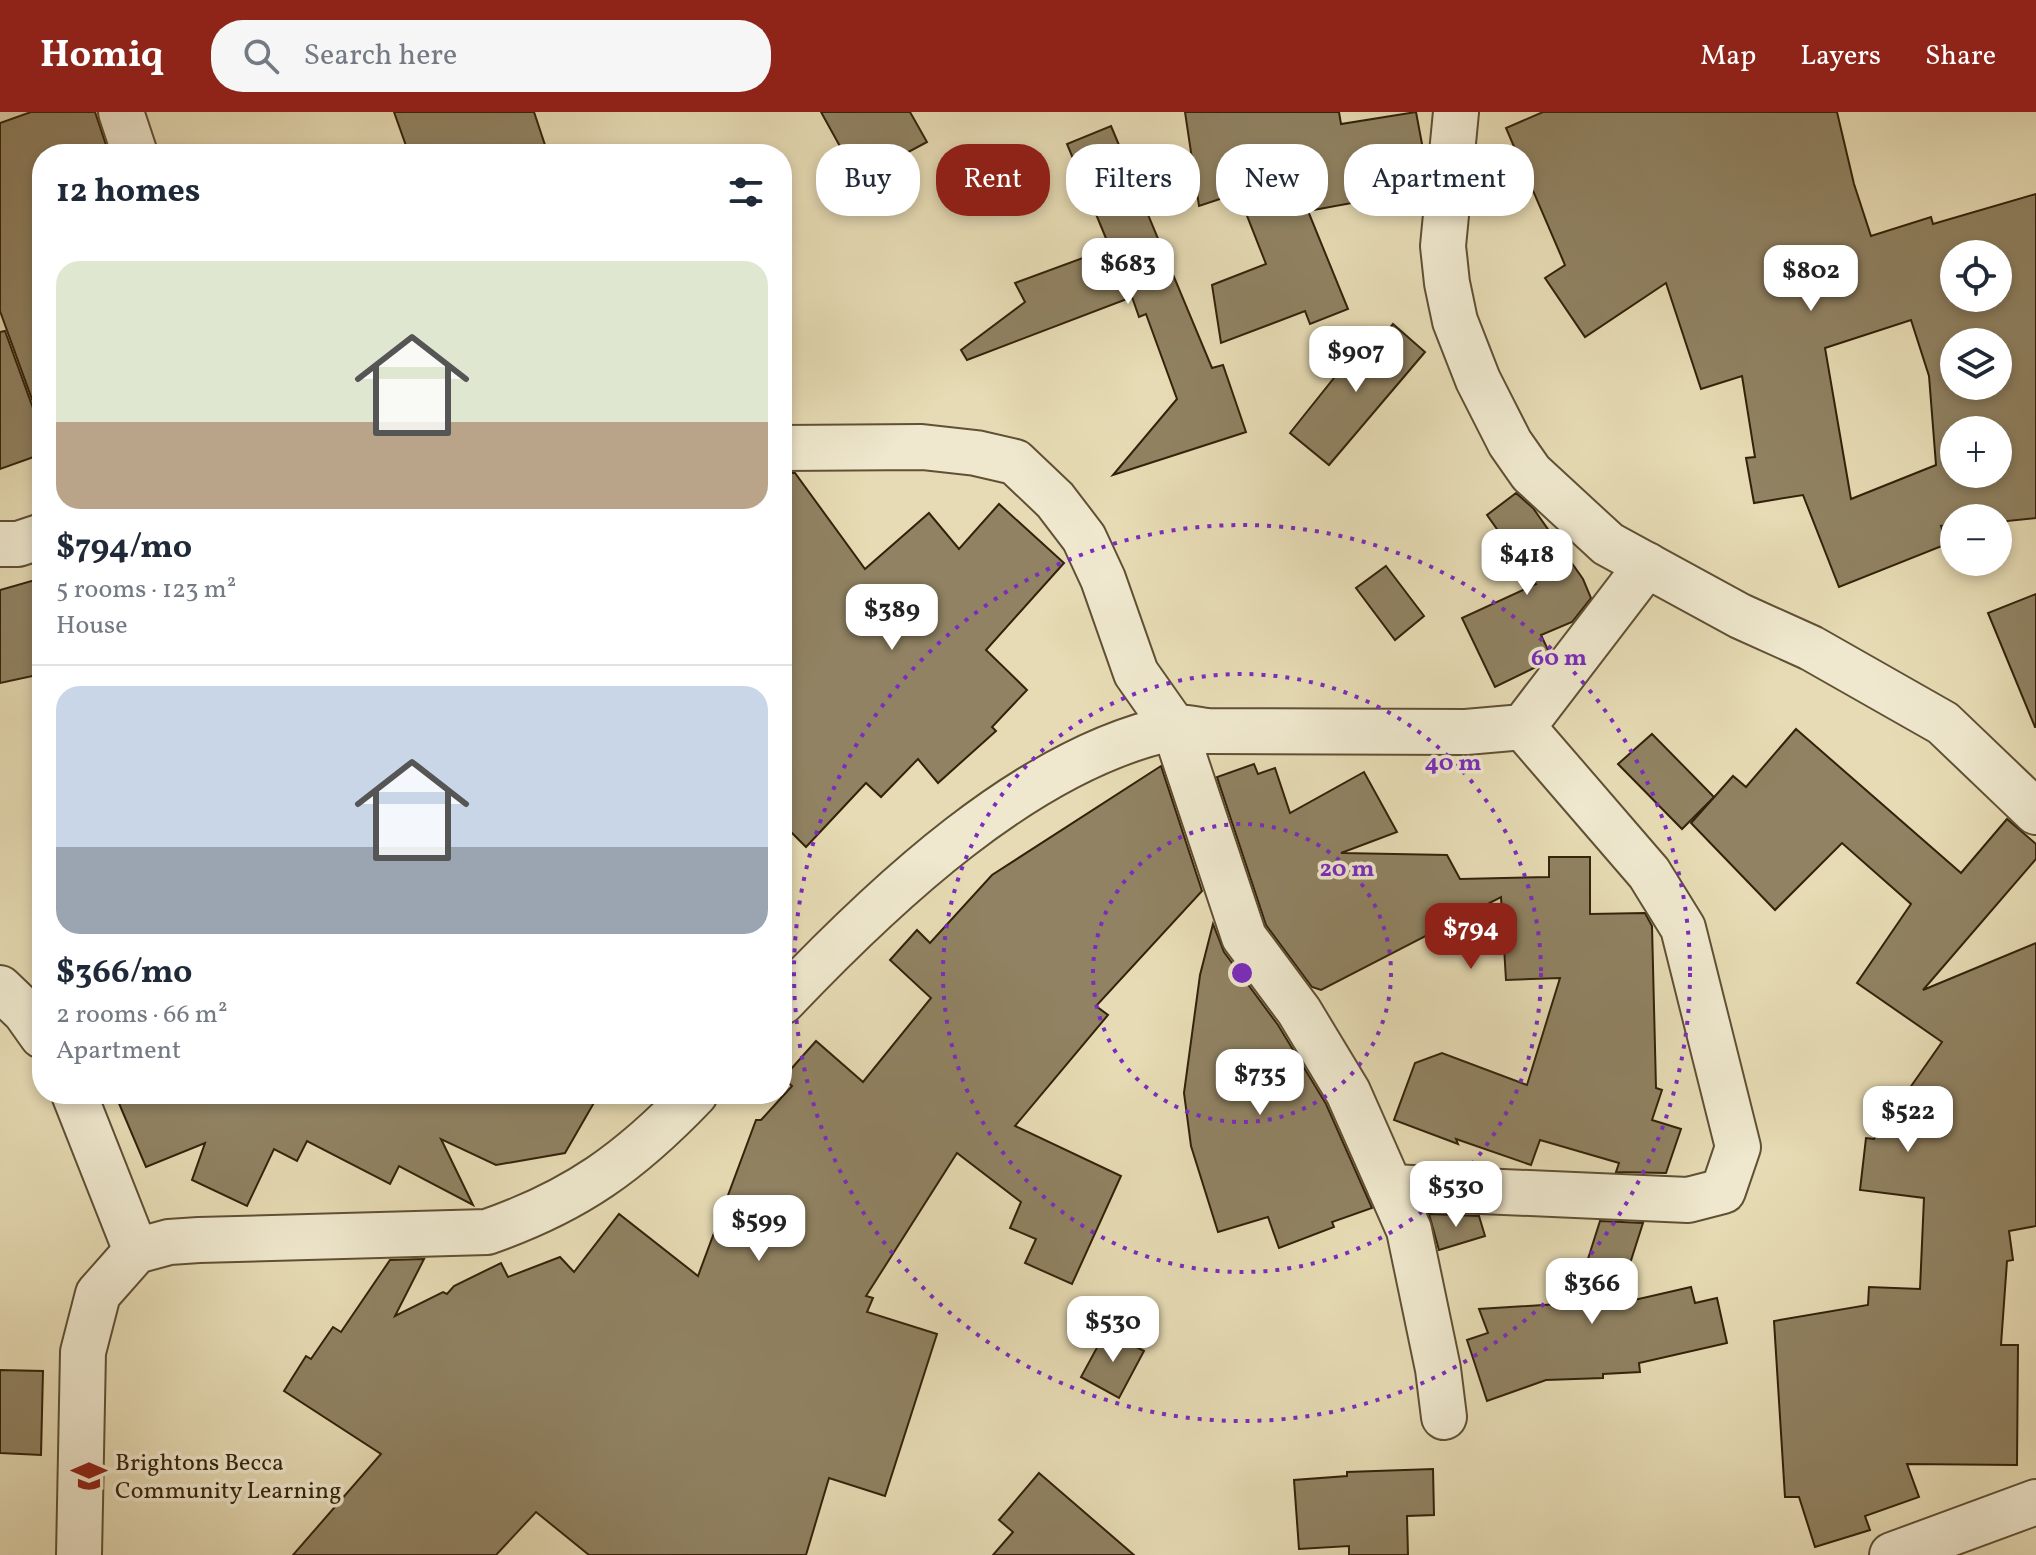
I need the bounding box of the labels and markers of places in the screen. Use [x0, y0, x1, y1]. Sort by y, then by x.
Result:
pin: $683 [1081, 238, 1175, 306]
pin: $802 [1764, 245, 1858, 313]
pin: $907 [1309, 326, 1403, 394]
pin: $418 [1480, 529, 1574, 597]
pin: $389 [845, 584, 939, 652]
pin: $794 [1424, 903, 1518, 971]
centre of rings [1228, 959, 1256, 987]
pin: $735 [1213, 1049, 1307, 1117]
pin: $522 [1861, 1086, 1955, 1154]
pin: $530 [1409, 1161, 1503, 1229]
pin: $599 [712, 1195, 806, 1263]
pin: $366 [1545, 1258, 1639, 1326]
pin: $530 [1066, 1296, 1160, 1364]
place label: Brightons Becca Community Learning [115, 1447, 341, 1509]
school or university icon: Brightons Becca Community Learning [70, 1457, 108, 1495]

